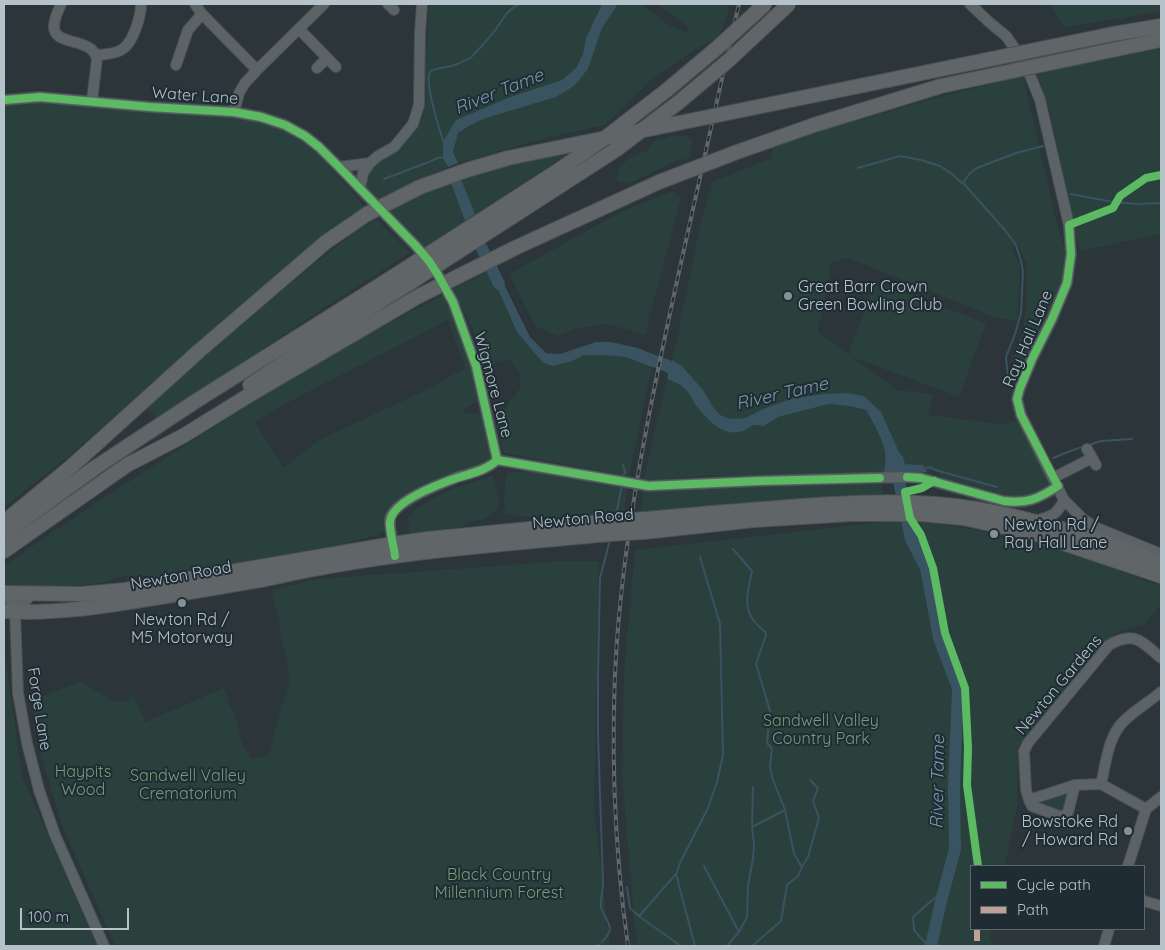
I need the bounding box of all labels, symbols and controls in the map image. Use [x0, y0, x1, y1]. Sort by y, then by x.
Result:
water label: River Tame [451, 64, 547, 120]
street label: Water Lane [151, 83, 239, 109]
place label: Great Barr Crown Green Bowling Club [798, 277, 942, 315]
street label: Ray Hall Lane [999, 288, 1057, 390]
marker: Great Barr Crown Green Bowling Club [782, 290, 794, 302]
street label: Wigmore Lane [470, 330, 516, 440]
water label: River Tame [734, 373, 830, 415]
street label: Newton Road [531, 505, 635, 533]
place label: Newton Rd / Ray Hall Lane [1004, 515, 1107, 553]
marker: Newton Rd / Ray Hall Lane [988, 528, 1000, 540]
street label: Newton Road [129, 558, 233, 594]
marker: Newton Rd / M5 Motorway [176, 597, 188, 609]
place label: Newton Rd / M5 Motorway [131, 610, 233, 648]
street label: Newton Gardens [1012, 631, 1106, 739]
street label: Forge Lane [23, 666, 55, 752]
park label: Sandwell Valley Country Park [763, 711, 879, 749]
water label: River Tame [926, 735, 950, 829]
park label: Haypits Wood [55, 762, 111, 800]
park label: Sandwell Valley Crematorium [130, 766, 246, 804]
place label: Bowstoke Rd / Howard Rd [1022, 812, 1118, 850]
marker: Bowstoke Rd / Howard Rd [1122, 825, 1134, 837]
park label: Black Country Millennium Forest [434, 865, 564, 903]
legend [970, 865, 1145, 930]
text: Cycle path [1017, 875, 1091, 894]
scale bar [22, 898, 131, 930]
text: Path [1017, 900, 1049, 919]
text: 100 m [28, 907, 69, 926]

